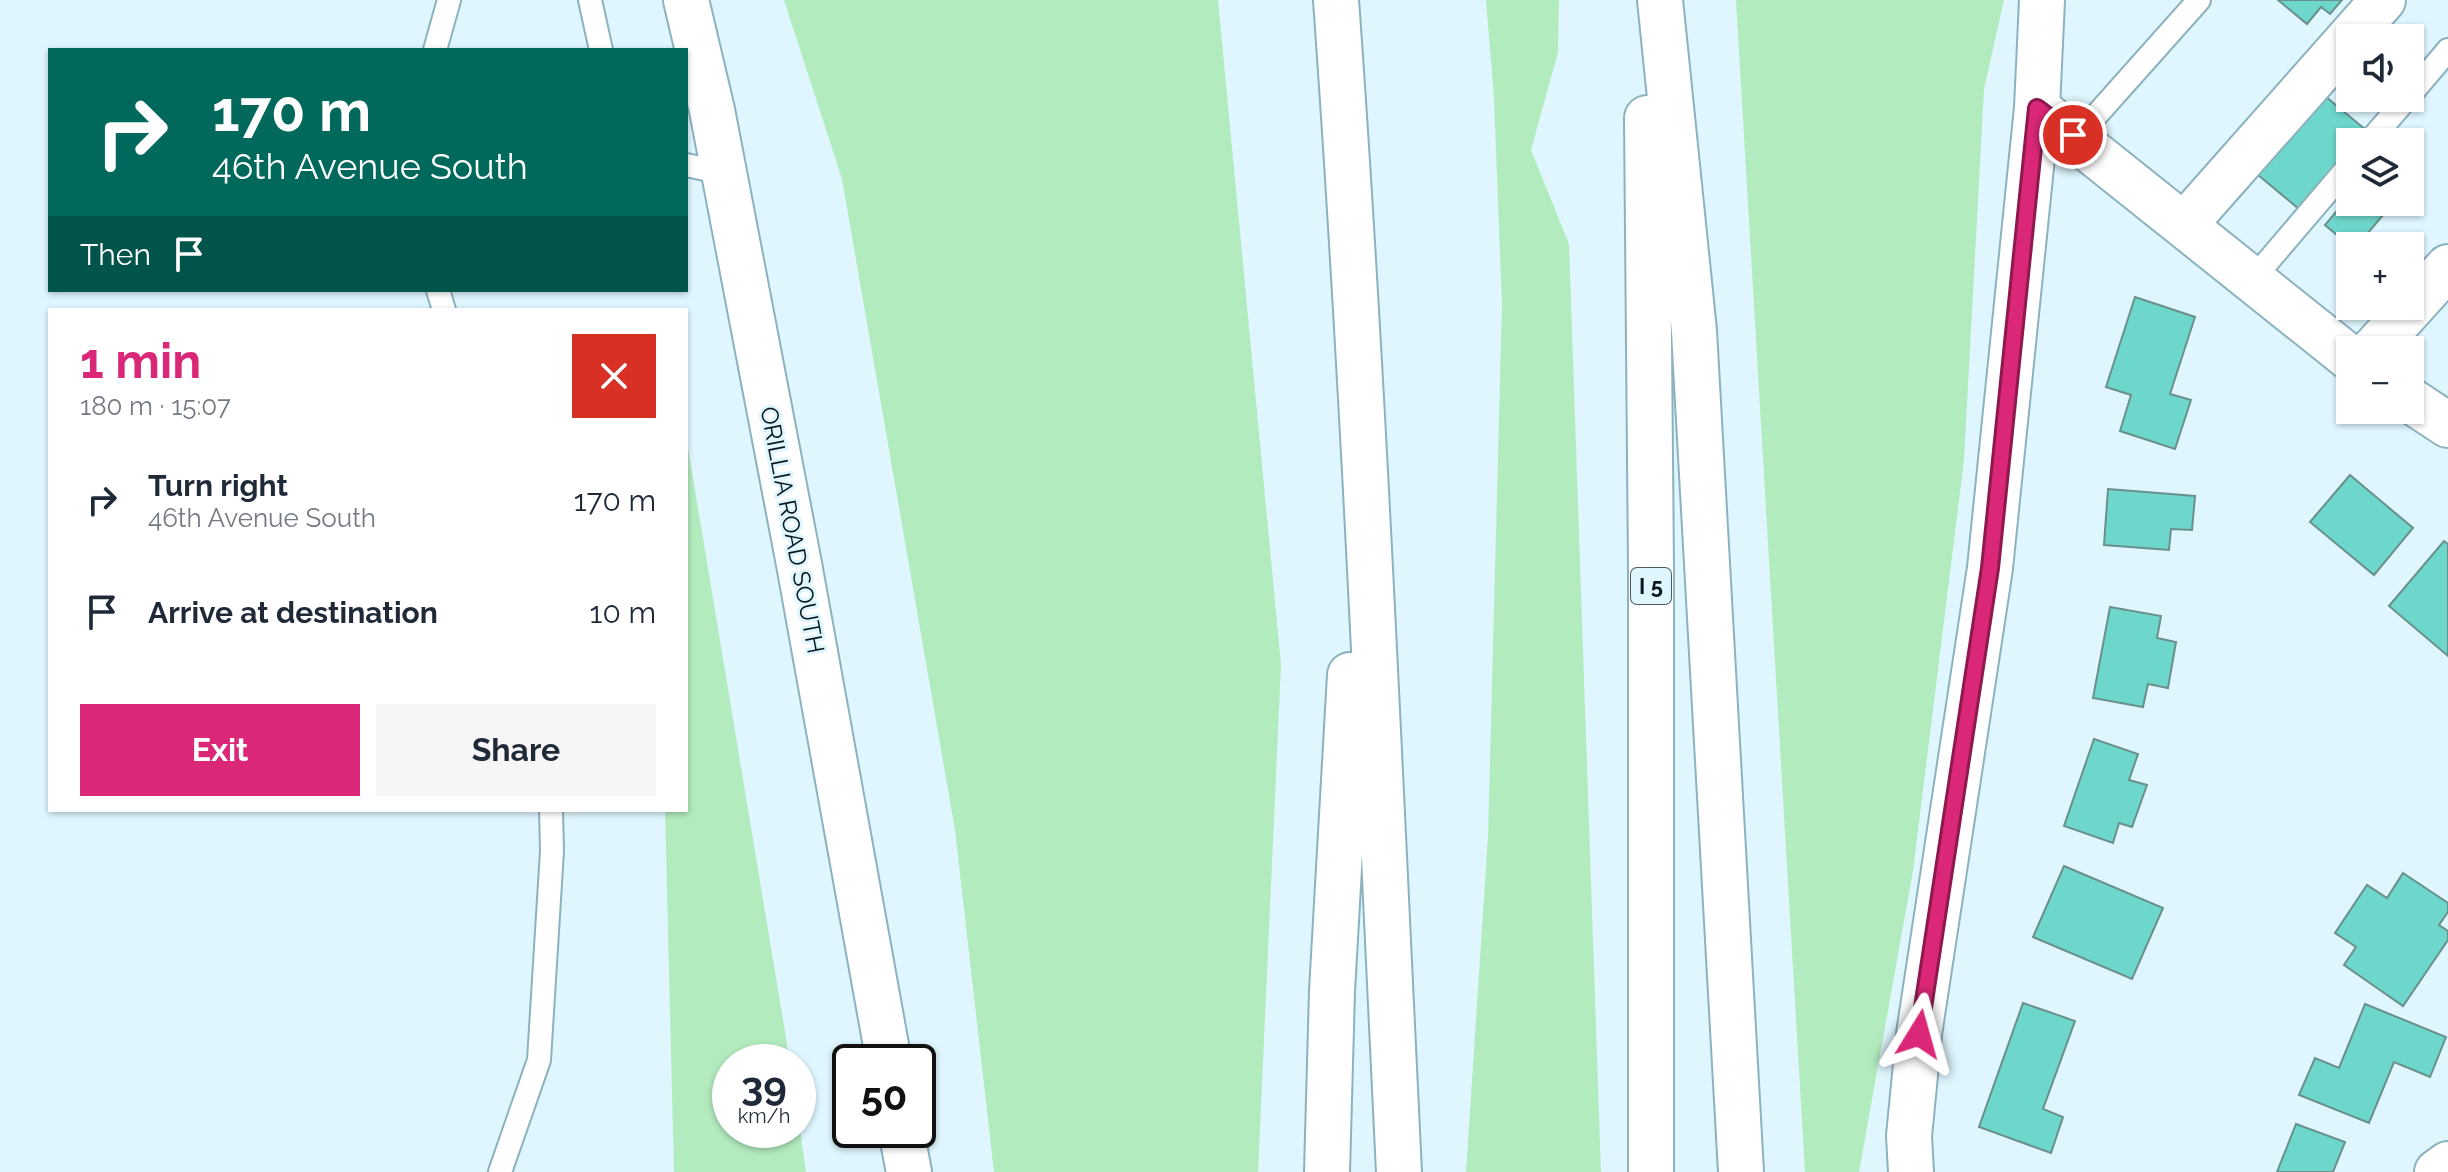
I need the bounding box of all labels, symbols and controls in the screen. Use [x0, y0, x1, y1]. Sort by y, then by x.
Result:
map controls [2336, 24, 2424, 424]
button: sound [2336, 24, 2424, 112]
text: 170 m [212, 78, 371, 144]
icon: right [80, 80, 184, 184]
pin [2039, 101, 2107, 169]
icon: arrive [2051, 113, 2095, 157]
button: layers [2336, 128, 2424, 216]
text: 46th Avenue South [212, 145, 528, 187]
icon: arrive [167, 232, 211, 276]
button: + [2336, 232, 2424, 320]
text: Then [80, 237, 151, 272]
text: 1 min [80, 333, 201, 389]
button: close [572, 334, 656, 418]
button: − [2336, 336, 2424, 424]
text: 180 m · 15:07 [80, 391, 231, 421]
street label: ORILLIA ROAD SOUTH [754, 404, 831, 656]
text: Turn right [148, 468, 288, 503]
icon: right [80, 478, 124, 522]
text: 170 m [574, 483, 656, 518]
text: 46th Avenue South [148, 503, 376, 533]
road number: I 5 [1631, 568, 1671, 604]
icon: arrive [80, 590, 124, 634]
text: Arrive at destination [148, 595, 438, 630]
text: 10 m [590, 595, 656, 630]
button: Exit [80, 704, 360, 796]
button: Share [376, 704, 656, 796]
position arrow [1877, 992, 1961, 1076]
speed limit sign: 50 [832, 1044, 936, 1148]
text: 39 [741, 1062, 787, 1109]
text: km/h [738, 1104, 790, 1128]

